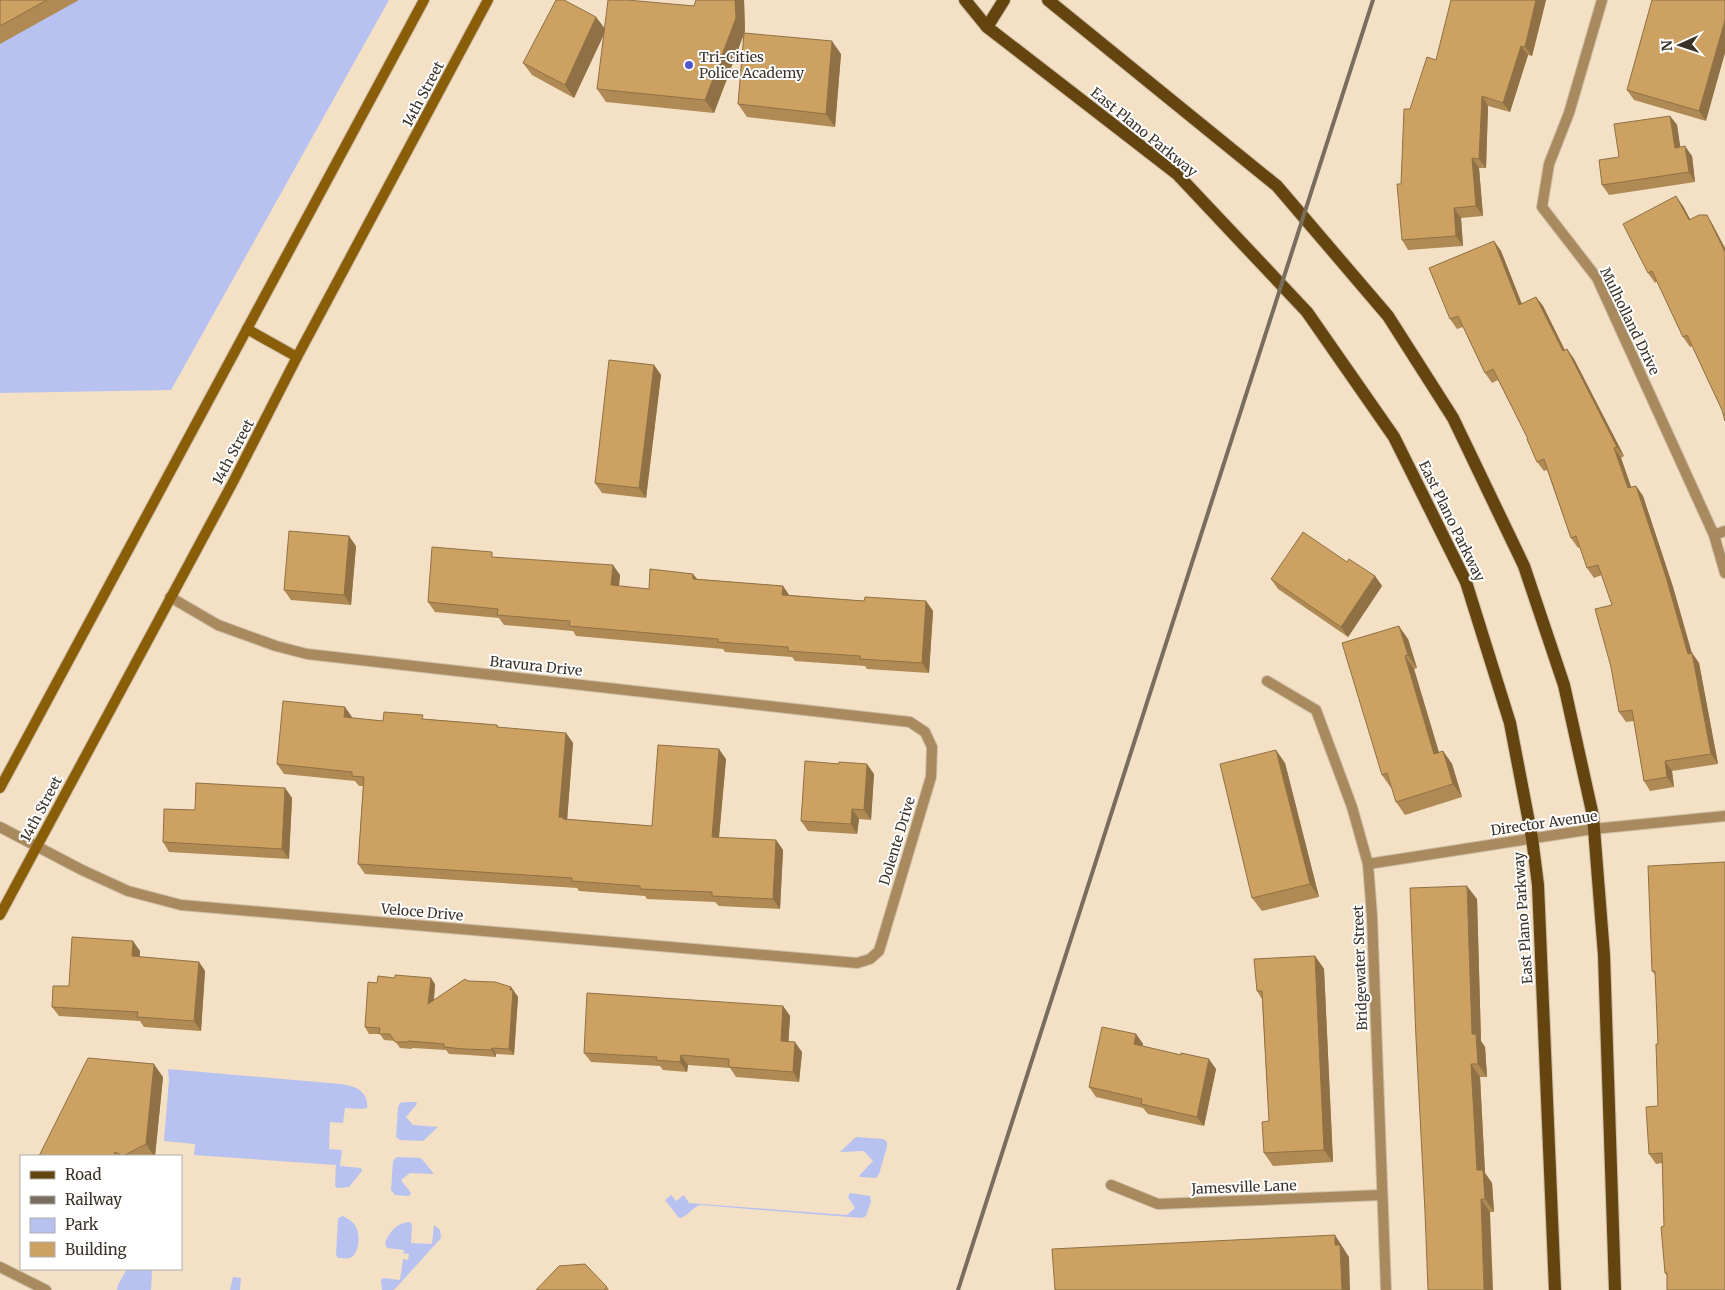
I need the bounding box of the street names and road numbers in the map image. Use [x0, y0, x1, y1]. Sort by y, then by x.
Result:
street label: 14th Street [398, 58, 448, 130]
street label: East Plano Parkway [1087, 83, 1202, 181]
street label: Mulholland Drive [1596, 264, 1664, 378]
street label: 14th Street [208, 416, 258, 488]
street label: East Plano Parkway [1415, 458, 1489, 585]
street label: Bravura Drive [489, 652, 583, 680]
street label: 14th Street [16, 773, 66, 845]
street label: Dolente Drive [875, 795, 919, 887]
street label: Director Avenue [1489, 807, 1599, 839]
street label: East Plano Parkway [1509, 851, 1537, 985]
street label: Veloce Drive [379, 899, 464, 925]
street label: Bridgewater Street [1349, 904, 1371, 1031]
street label: Jamesville Lane [1190, 1176, 1297, 1198]

